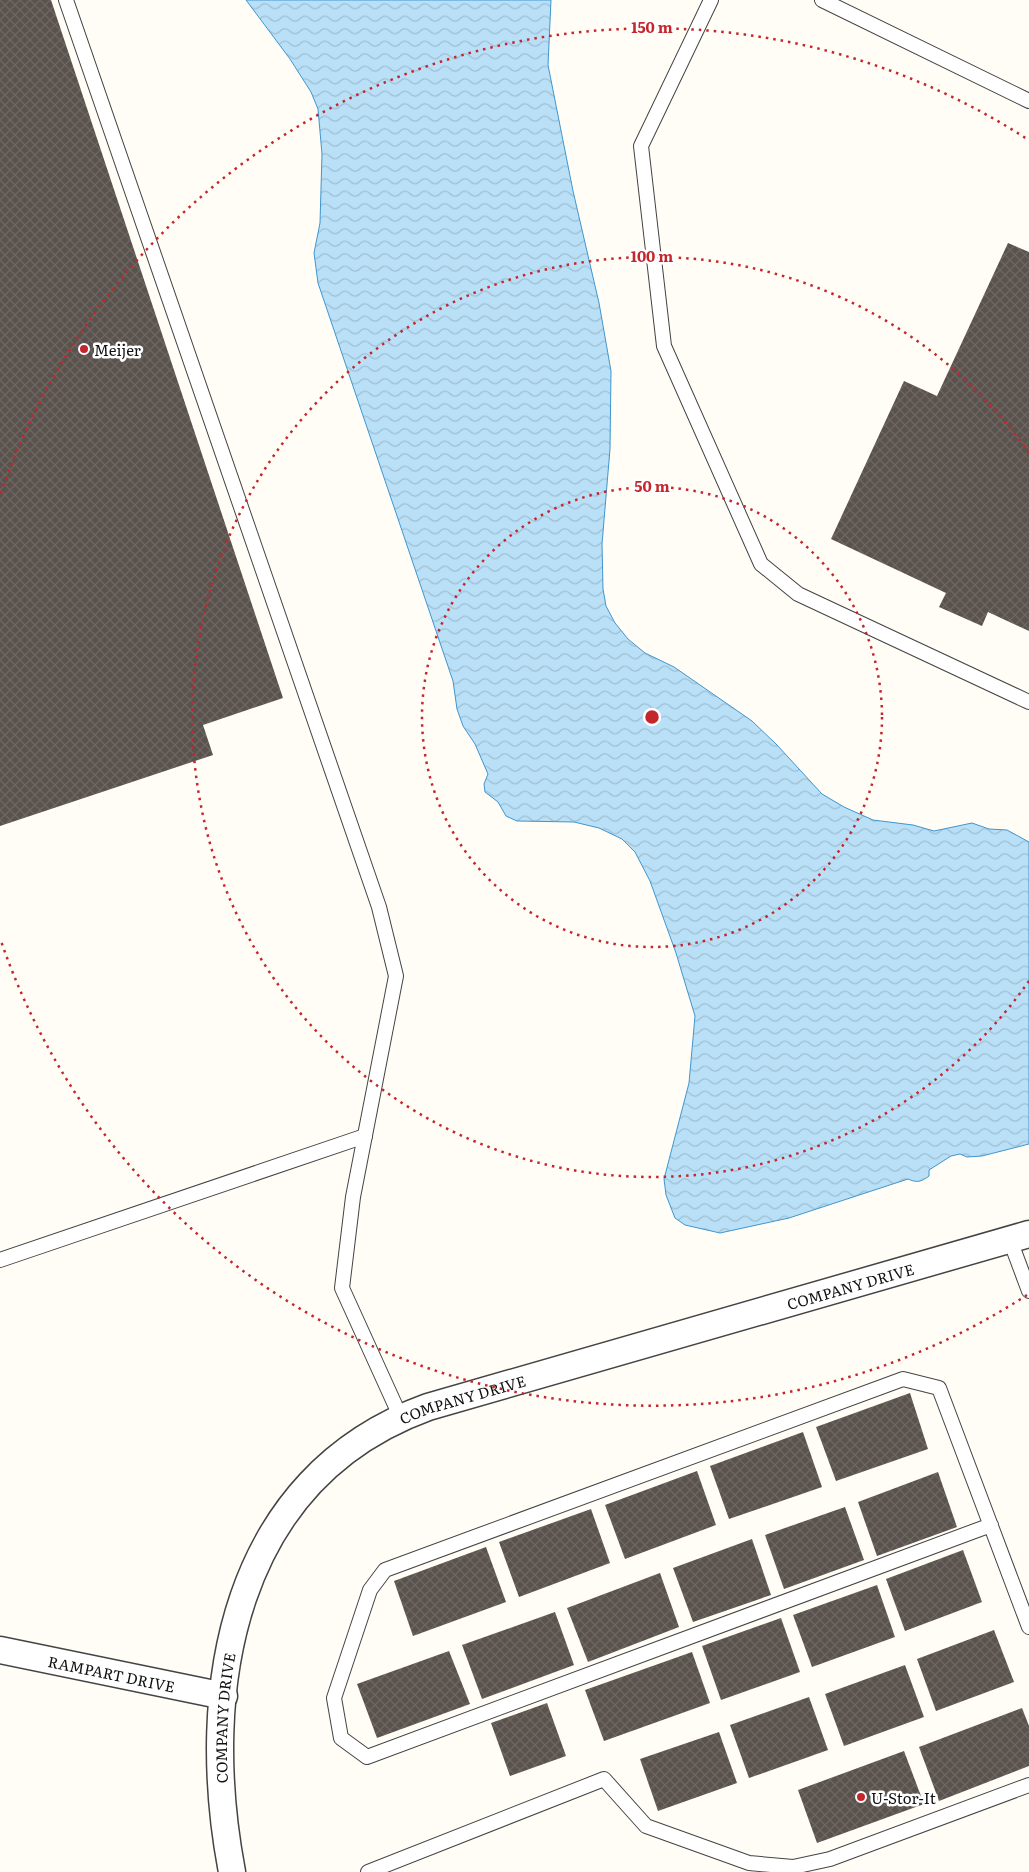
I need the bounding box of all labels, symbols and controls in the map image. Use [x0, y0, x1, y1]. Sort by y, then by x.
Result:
text: 150 m [631, 15, 673, 38]
text: 100 m [631, 244, 673, 267]
place label: Meijer [94, 338, 141, 361]
marker: Meijer [78, 343, 90, 355]
text: 50 m [634, 474, 670, 497]
centre of rings [643, 708, 661, 726]
street label: COMPANY DRIVE [784, 1256, 916, 1315]
street label: COMPANY DRIVE [395, 1368, 528, 1429]
street label: RAMPART DRIVE [46, 1649, 177, 1697]
street label: COMPANY DRIVE [208, 1651, 240, 1784]
place label: U-Stor-It [871, 1786, 936, 1809]
marker: U-Stor-It [855, 1791, 867, 1803]

